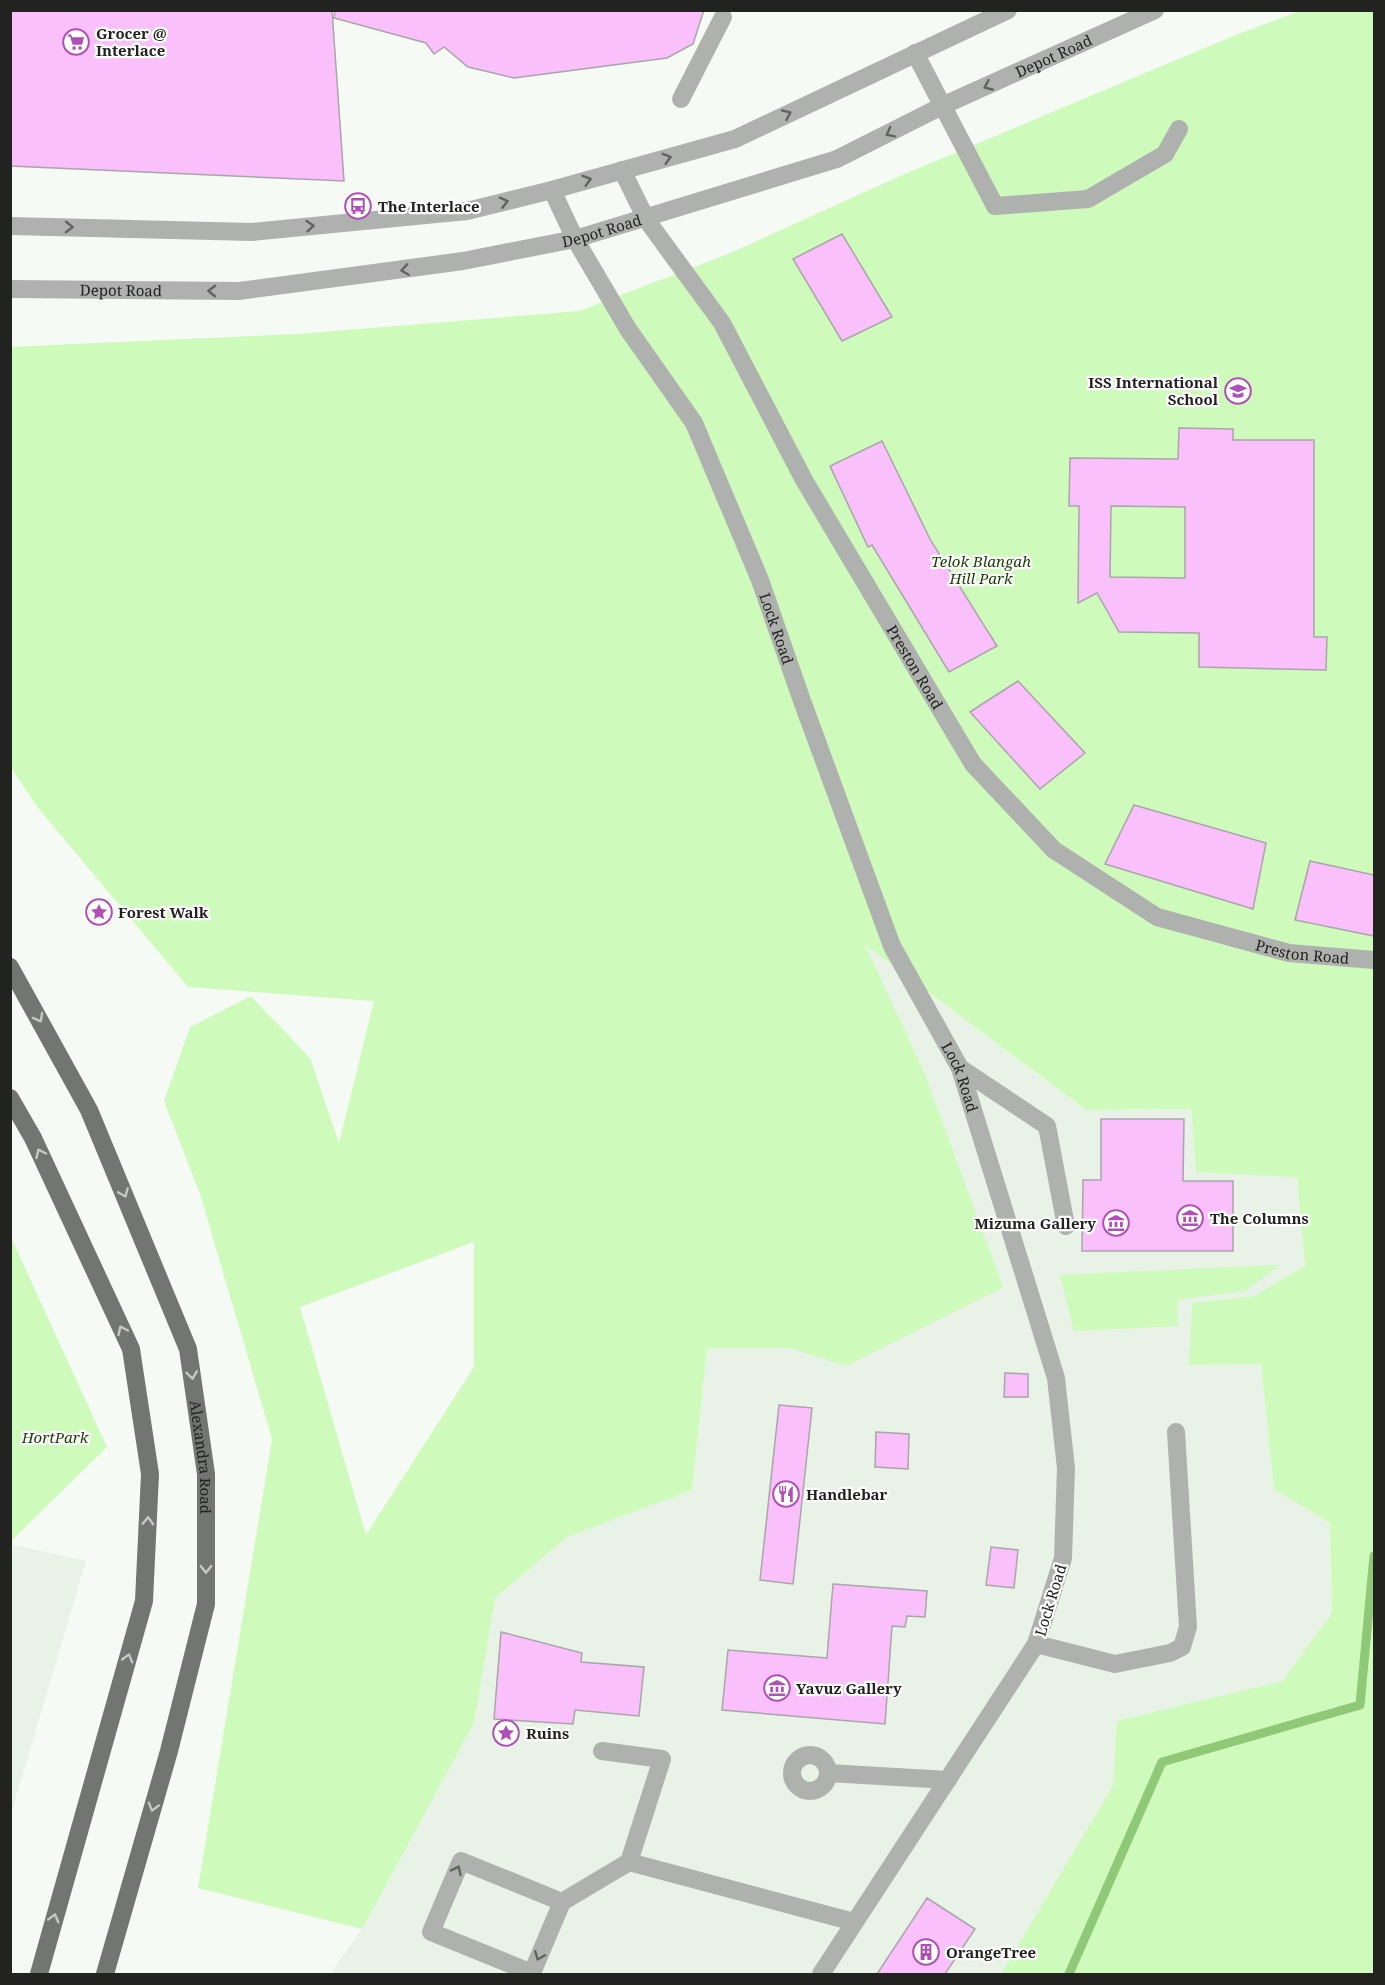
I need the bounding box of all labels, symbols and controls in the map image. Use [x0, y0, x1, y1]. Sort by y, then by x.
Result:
place label: Grocer @ Interlace [96, 23, 167, 60]
supermarket icon: Grocer @ Interlace [61, 27, 91, 57]
street label: Depot Road [1012, 30, 1095, 82]
one-way arrow [984, 78, 995, 90]
one-way arrow [781, 109, 792, 121]
one-way arrow [885, 125, 896, 137]
one-way arrow [661, 153, 671, 165]
one-way arrow [581, 175, 592, 187]
bus stop icon: The Interlace [343, 191, 373, 221]
place label: The Interlace [378, 196, 480, 216]
one-way arrow [498, 197, 508, 210]
street label: Depot Road [560, 209, 644, 251]
one-way arrow [306, 220, 315, 233]
one-way arrow [64, 221, 73, 233]
one-way arrow [401, 263, 410, 275]
street label: Depot Road [80, 280, 162, 300]
one-way arrow [207, 285, 216, 297]
place label: ISS International School [1088, 372, 1219, 409]
school or university icon: ISS International School [1223, 376, 1253, 406]
park label: Telok Blangah Hill Park [931, 551, 1031, 588]
street label: Lock Road [755, 590, 798, 667]
street label: Preston Road [882, 621, 948, 713]
place icon: Forest Walk [84, 897, 114, 927]
place label: Forest Walk [118, 902, 209, 922]
street label: Preston Road [1253, 934, 1350, 968]
one-way arrow [32, 1012, 43, 1022]
street label: Lock Road [937, 1038, 983, 1115]
one-way arrow [35, 1148, 47, 1159]
one-way arrow [117, 1187, 129, 1198]
museum icon: The Columns [1175, 1203, 1205, 1233]
museum icon: Mizuma Gallery [1101, 1208, 1131, 1238]
place label: The Columns [1210, 1208, 1309, 1228]
place label: Mizuma Gallery [975, 1213, 1096, 1233]
one-way arrow [117, 1325, 129, 1336]
one-way arrow [186, 1371, 198, 1380]
street label: Alexandra Road [185, 1399, 216, 1514]
park label: HortPark [21, 1427, 89, 1447]
restaurant icon: Handlebar [771, 1479, 801, 1509]
place label: Handlebar [806, 1484, 888, 1504]
one-way arrow [141, 1517, 154, 1526]
street label: Lock Road [1030, 1562, 1070, 1638]
one-way arrow [200, 1565, 212, 1574]
one-way arrow [121, 1653, 133, 1664]
museum icon: Yavuz Gallery [762, 1673, 792, 1703]
place label: Yavuz Gallery [796, 1678, 902, 1698]
place icon: Ruins [491, 1718, 521, 1748]
place label: Ruins [526, 1723, 569, 1743]
one-way arrow [148, 1802, 160, 1812]
one-way arrow [450, 1866, 462, 1877]
one-way arrow [47, 1913, 60, 1923]
building icon: OrangeTree [911, 1937, 941, 1967]
place label: OrangeTree [946, 1942, 1036, 1962]
one-way arrow [534, 1950, 546, 1961]

